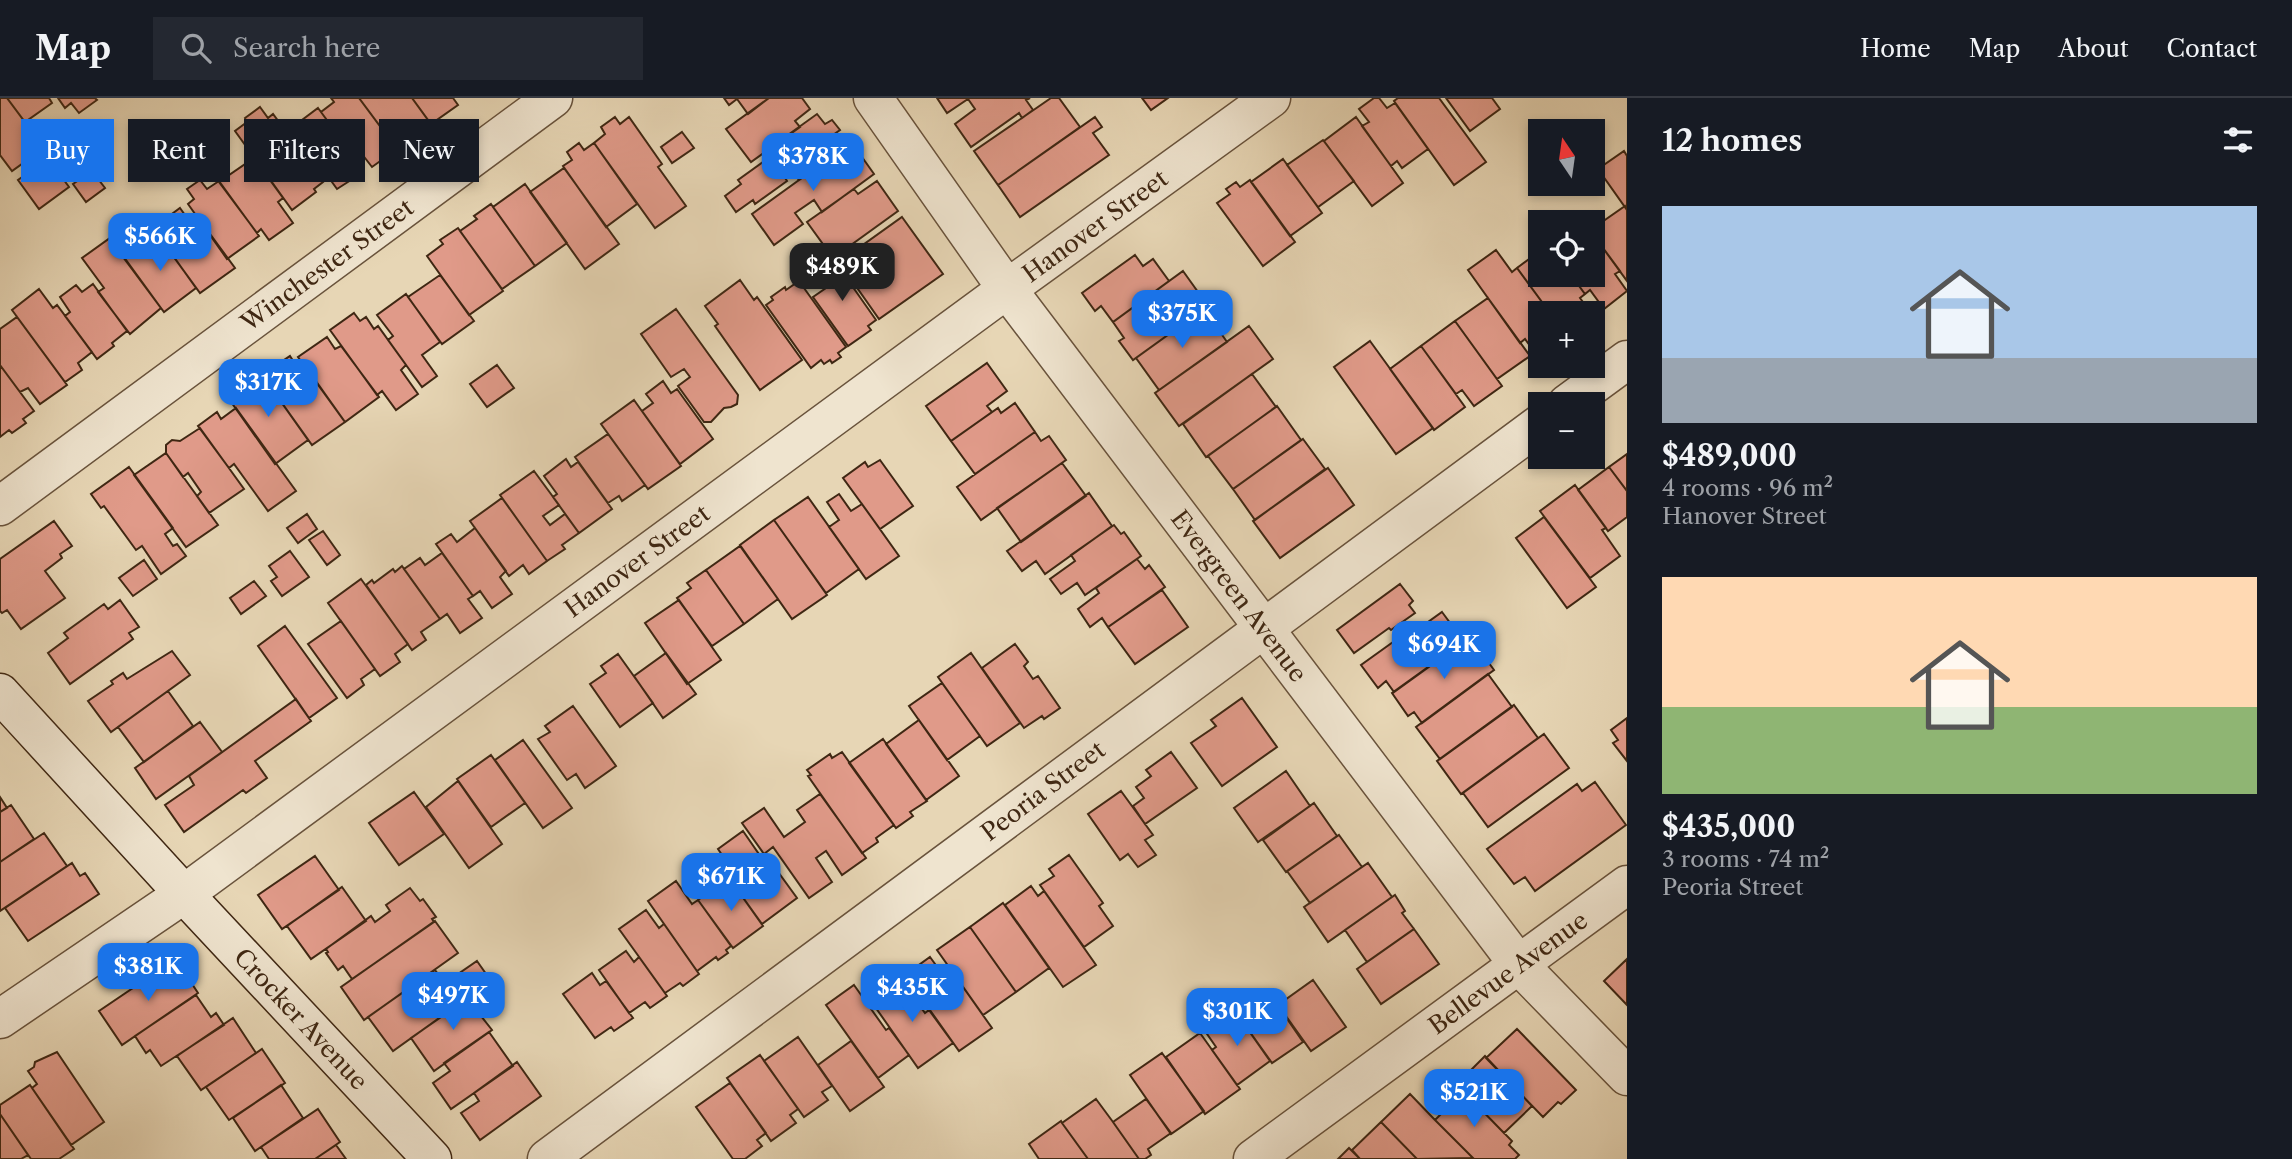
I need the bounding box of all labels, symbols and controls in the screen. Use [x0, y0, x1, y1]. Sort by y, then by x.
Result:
search box [153, 17, 643, 80]
text: Map [35, 28, 111, 69]
icon: search [177, 29, 215, 67]
text: Search here [233, 32, 380, 64]
text: Home [1860, 34, 1931, 63]
text: Map [1969, 34, 2020, 63]
text: About [2058, 34, 2129, 63]
text: Contact [2167, 34, 2257, 63]
chip: Buy [21, 119, 114, 182]
chip: Rent [128, 119, 230, 182]
chip: Filters [244, 119, 365, 182]
chip: New [379, 119, 479, 182]
north arrow [1528, 119, 1605, 196]
map controls [1528, 119, 1605, 469]
icon: filters [2219, 121, 2257, 159]
text: 12 homes [1662, 122, 1802, 159]
pin: $378K [764, 134, 862, 193]
text: $378K [778, 142, 848, 170]
street label: Hanover Street [1017, 163, 1173, 288]
street label: Winchester Street [234, 192, 419, 338]
button: locate [1528, 210, 1605, 287]
pin: $566K [111, 214, 209, 273]
text: $566K [124, 222, 196, 250]
pin: $489K [793, 244, 891, 303]
icon: home [1897, 251, 2023, 377]
text: $489K [806, 252, 878, 280]
pin: $375K [1133, 290, 1231, 350]
text: $375K [1148, 299, 1216, 327]
button: + [1528, 301, 1605, 378]
pin: $317K [219, 360, 317, 419]
text: $317K [235, 368, 301, 396]
button: − [1528, 392, 1605, 469]
text: $489,000 [1662, 437, 1797, 474]
text: 4 rooms · 96 m² [1662, 474, 1833, 502]
street label: Hanover Street [559, 498, 715, 623]
text: Hanover Street [1662, 502, 1827, 530]
street label: Evergreen Avenue [1165, 504, 1313, 688]
pin: $694K [1395, 622, 1493, 681]
icon: home [1897, 622, 2023, 748]
text: $694K [1408, 630, 1480, 658]
street label: Peoria Street [975, 735, 1111, 847]
text: $435,000 [1662, 808, 1795, 845]
text: 3 rooms · 74 m² [1662, 845, 1829, 873]
pin: $671K [682, 854, 780, 913]
text: $671K [697, 862, 765, 890]
text: Peoria Street [1662, 873, 1803, 901]
street label: Bellevue Avenue [1423, 906, 1593, 1040]
street label: Crocker Avenue [228, 942, 374, 1096]
pin: $381K [99, 944, 197, 1003]
text: $381K [114, 952, 182, 980]
pin: $435K [863, 964, 961, 1024]
pin: $497K [404, 972, 502, 1032]
text: $435K [877, 973, 947, 1001]
text: $497K [418, 981, 488, 1009]
pin: $301K [1188, 988, 1286, 1048]
text: $301K [1202, 997, 1272, 1025]
pin: $521K [1425, 1070, 1523, 1129]
text: $521K [1440, 1078, 1508, 1106]

